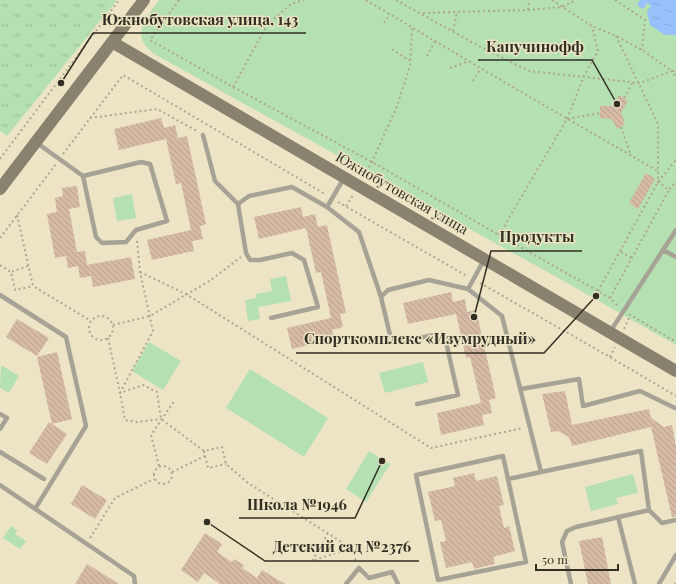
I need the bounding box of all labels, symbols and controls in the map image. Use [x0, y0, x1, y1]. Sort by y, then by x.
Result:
callout: Южнобутовская улица, 143 [93, 6, 306, 33]
text: Южнобутовская улица, 143 [102, 9, 298, 29]
callout: Капучинофф [478, 33, 592, 60]
text: Капучинофф [486, 36, 584, 56]
street label: Южнобутовская улица [332, 147, 472, 238]
callout: Продукты [491, 224, 582, 251]
text: Продукты [500, 226, 575, 246]
callout: Спорткомплекс «Изумрудный» [296, 326, 544, 353]
text: Спорткомплекс «Изумрудный» [304, 328, 536, 348]
callout: Школа №1946 [239, 491, 355, 518]
text: Школа №1946 [247, 494, 347, 514]
callout: Детский сад №2376 [265, 534, 419, 561]
text: Детский сад №2376 [273, 536, 411, 556]
scale bar [536, 546, 618, 572]
text: 50 m [542, 551, 568, 567]

